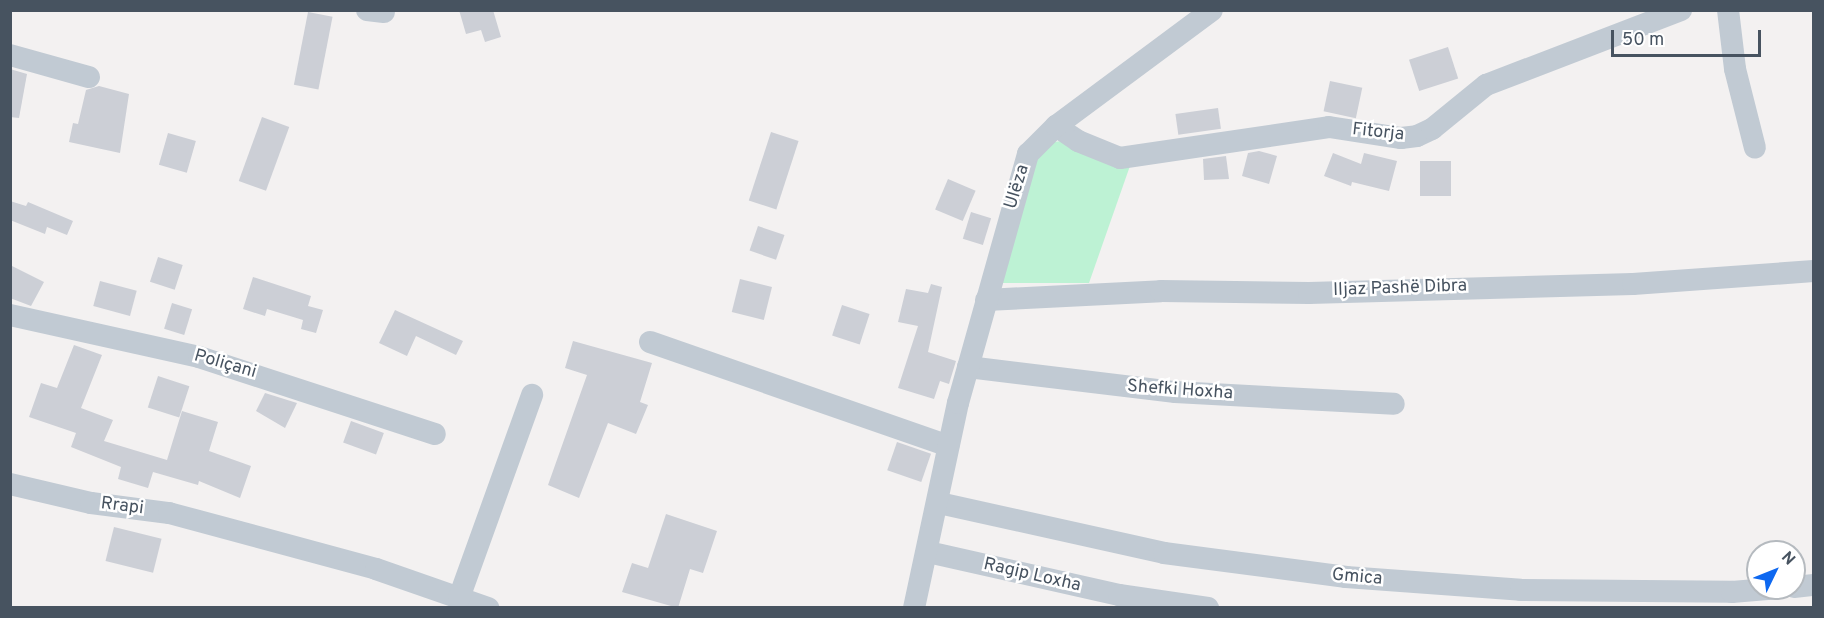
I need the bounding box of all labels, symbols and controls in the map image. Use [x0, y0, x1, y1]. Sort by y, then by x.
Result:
scale bar [1614, 18, 1764, 56]
text: 50 m [1622, 29, 1664, 52]
street label: Fitorja [1351, 120, 1405, 146]
street label: Ulëza [1001, 162, 1035, 212]
street label: Iljaz Pashë Dibra [1333, 276, 1467, 302]
street label: Poliçani [191, 346, 259, 384]
street label: Shefki Hoxha [1126, 377, 1234, 405]
street label: Rrapi [99, 494, 145, 520]
north arrow [1746, 540, 1806, 600]
text: N [1776, 548, 1799, 570]
street label: Ragip Loxha [981, 554, 1083, 598]
street label: Gmica [1331, 565, 1383, 591]

